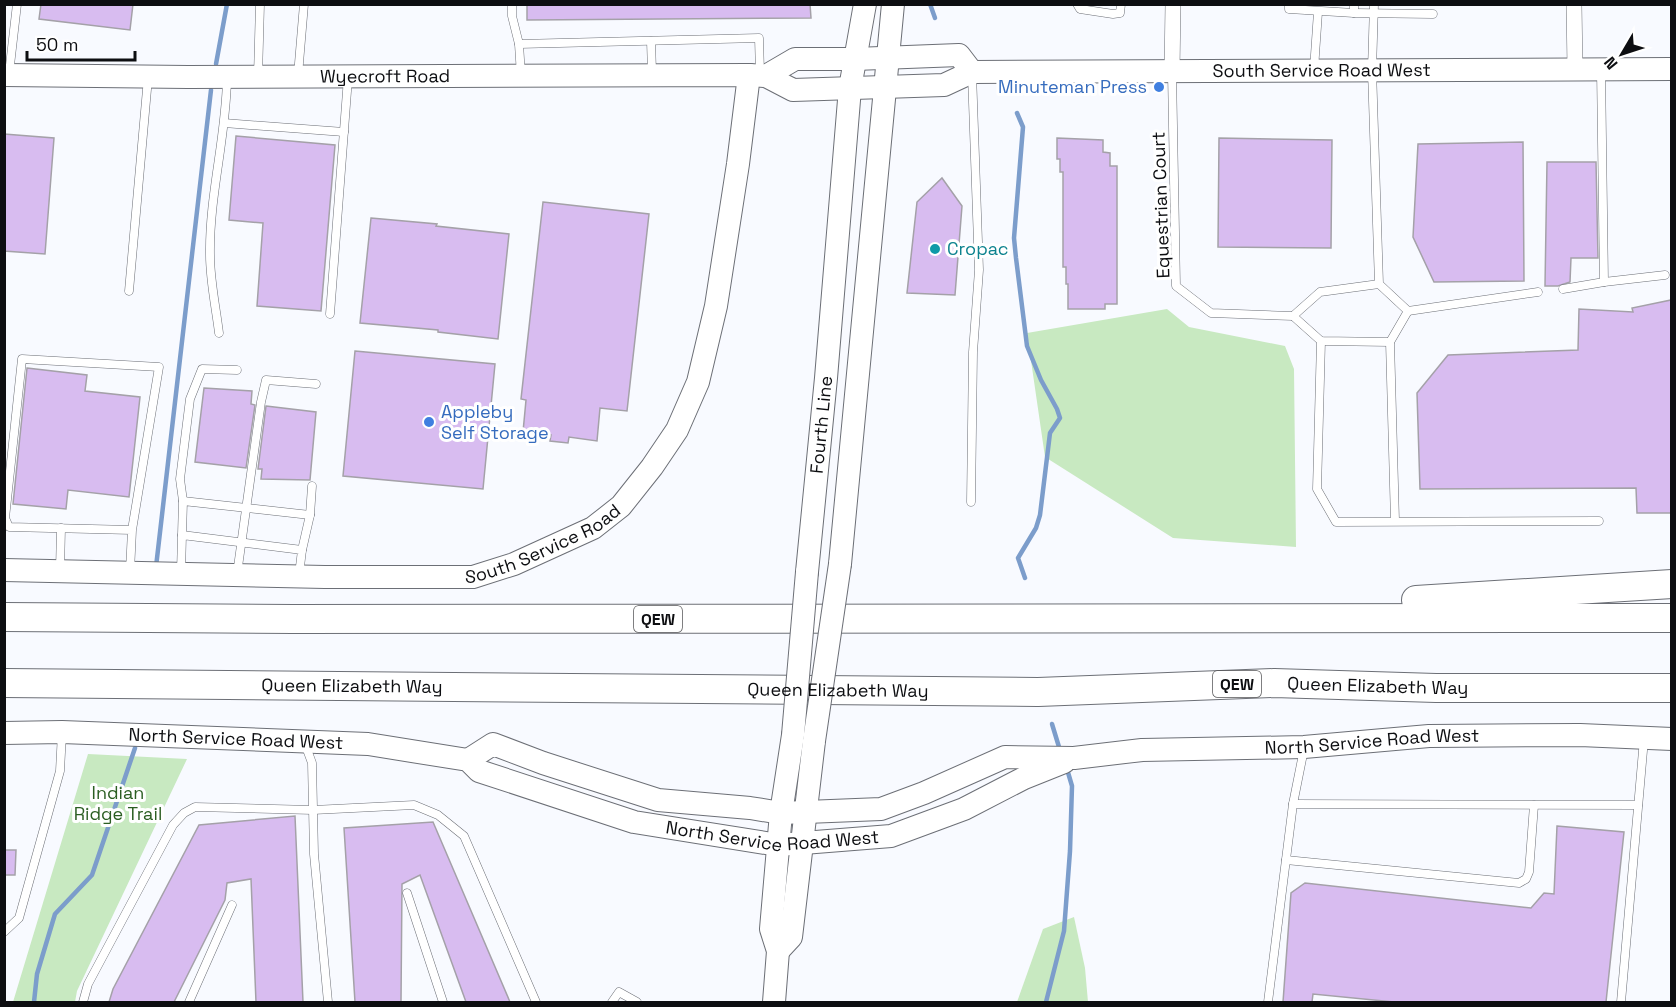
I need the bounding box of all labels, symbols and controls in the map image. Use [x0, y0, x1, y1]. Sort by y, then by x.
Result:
scale bar [27, 24, 135, 62]
north arrow [1592, 24, 1652, 84]
text: 50 m [36, 33, 78, 56]
text: N [1599, 52, 1622, 74]
street label: South Service Road West [1212, 58, 1431, 82]
street label: Wyecroft Road [320, 64, 450, 88]
place label: Minuteman Press [998, 75, 1147, 98]
marker: Minuteman Press [1152, 80, 1166, 94]
street label: Equestrian Court [1146, 131, 1175, 279]
place label: Cropac [947, 237, 1009, 260]
marker: Cropac [928, 242, 942, 256]
street label: Fourth Line [805, 375, 837, 475]
place label: Appleby Self Storage [441, 400, 549, 444]
marker: Appleby Self Storage [422, 415, 436, 429]
street label: South Service Road [465, 499, 625, 588]
road number: QEW [634, 606, 682, 632]
road number: QEW [1213, 671, 1261, 697]
street label: Queen Elizabeth Way [1287, 671, 1468, 699]
street label: Queen Elizabeth Way [261, 673, 443, 698]
street label: Queen Elizabeth Way [747, 677, 929, 702]
street label: North Service Road West [128, 723, 344, 754]
street label: North Service Road West [1264, 724, 1479, 759]
park label: Indian Ridge Trail [74, 781, 162, 825]
street label: North Service Road West [664, 815, 880, 857]

